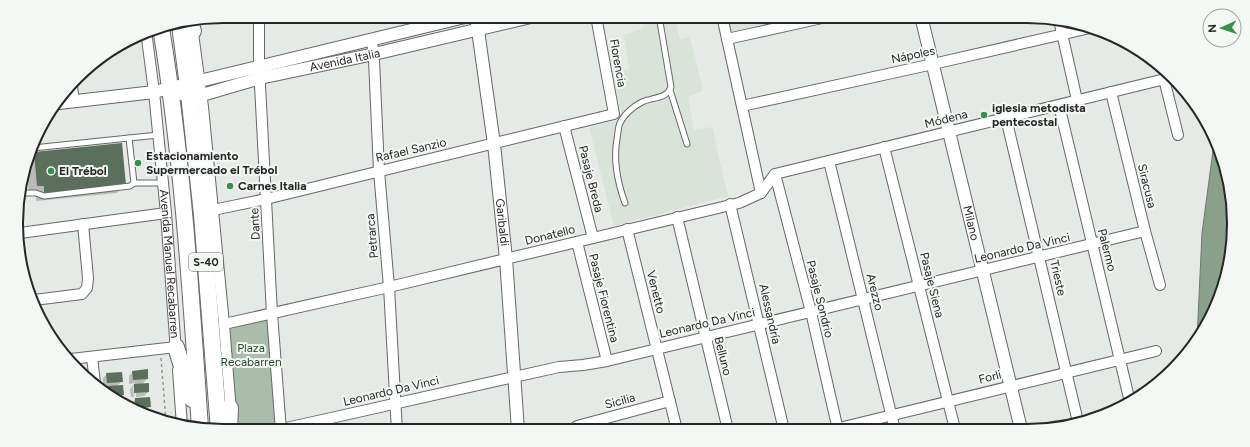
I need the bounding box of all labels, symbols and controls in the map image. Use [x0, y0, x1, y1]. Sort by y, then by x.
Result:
north arrow [1202, 8, 1242, 48]
text: N [1206, 24, 1219, 33]
street label: Florencia [607, 38, 629, 88]
street label: Nápoles [890, 43, 936, 66]
street label: Avenida Italia [308, 46, 381, 74]
place label: iglesia metodista pentecostal [992, 101, 1086, 129]
street label: Módena [923, 107, 969, 131]
marker: iglesia metodista pentecostal [979, 110, 989, 120]
street label: Rafael Sanzio [374, 135, 448, 165]
street label: Pasaje Breda [576, 144, 606, 214]
place label: Estacionamiento Supermercado el Trébol [146, 149, 277, 177]
marker: Estacionamiento Supermercado el Trébol [133, 158, 143, 168]
street label: Siracusa [1135, 162, 1159, 210]
place label: El Trébol [59, 164, 107, 178]
marker: El Trébol [46, 166, 56, 176]
place label: Carnes Italia [238, 179, 307, 193]
marker: Carnes Italia [225, 181, 235, 191]
street label: Avenida Manuel Recabarren [157, 189, 182, 339]
street label: Garibaldi [493, 198, 512, 247]
street label: Milano [960, 204, 982, 242]
street label: Dante [247, 207, 263, 240]
street label: Petrarca [363, 213, 381, 259]
street label: Donatello [523, 222, 577, 248]
street label: Palermo [1095, 227, 1119, 273]
street label: Leonardo Da Vinci [973, 230, 1071, 266]
street label: Pasaje Siena [917, 251, 947, 319]
street label: Pasaje Fiorentina [586, 252, 622, 344]
road number: S-40 [189, 253, 223, 271]
street label: Pasaje Sondrio [804, 259, 836, 339]
street label: Trieste [1047, 259, 1069, 298]
street label: Venetto [644, 269, 668, 315]
street label: Arezzo [864, 272, 886, 312]
street label: Alessandría [756, 283, 784, 345]
street label: Leonardo Da Vinci [658, 305, 756, 341]
street label: Belluno [711, 335, 735, 377]
park label: Plaza Recabarren [220, 341, 282, 369]
street label: Forli [977, 367, 1003, 387]
street label: Leonardo Da Vinci [342, 373, 440, 409]
street label: Sicilia [603, 390, 637, 412]

